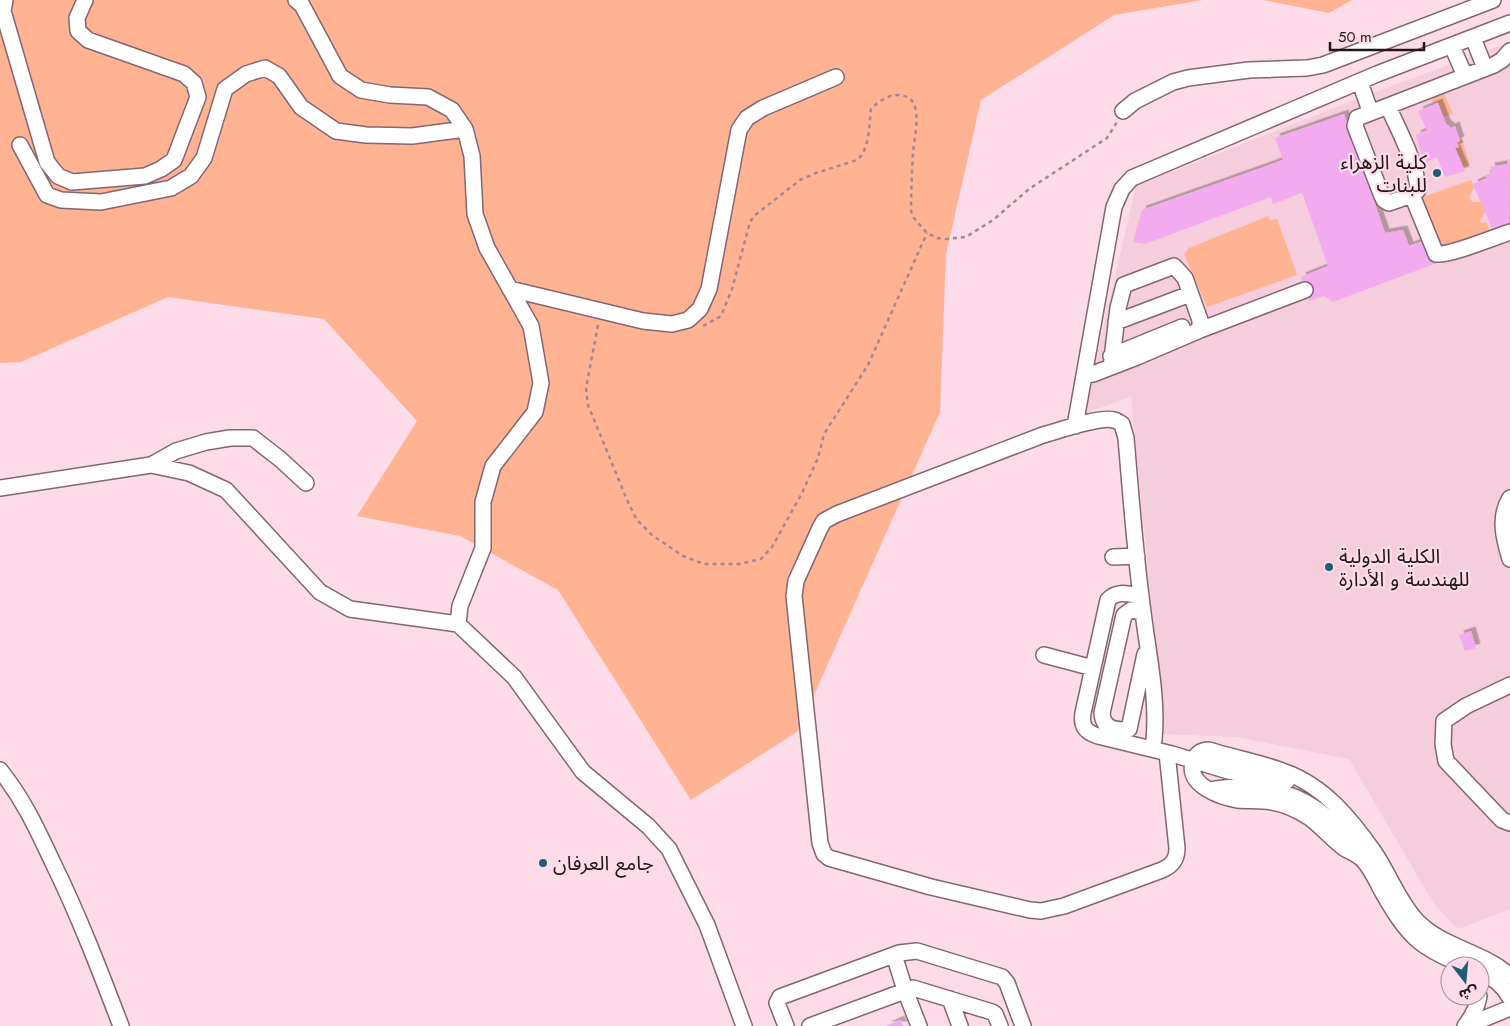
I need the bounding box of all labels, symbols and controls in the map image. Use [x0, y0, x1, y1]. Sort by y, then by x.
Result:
scale bar [1330, 20, 1424, 52]
text: 50 m [1338, 26, 1372, 48]
place label: كلية الزهراء للبنات [1341, 148, 1428, 200]
marker: كلية الزهراء للبنات [1431, 167, 1443, 179]
place label: الكلية الدولية للهندسة و الأدارة [1339, 542, 1470, 594]
marker: الكلية الدولية للهندسة و الأدارة [1323, 561, 1335, 573]
place label: جامع العرفان [553, 849, 654, 878]
marker: جامع العرفان [537, 857, 549, 869]
north arrow [1440, 956, 1490, 1006]
text: ش [1457, 981, 1481, 1006]

